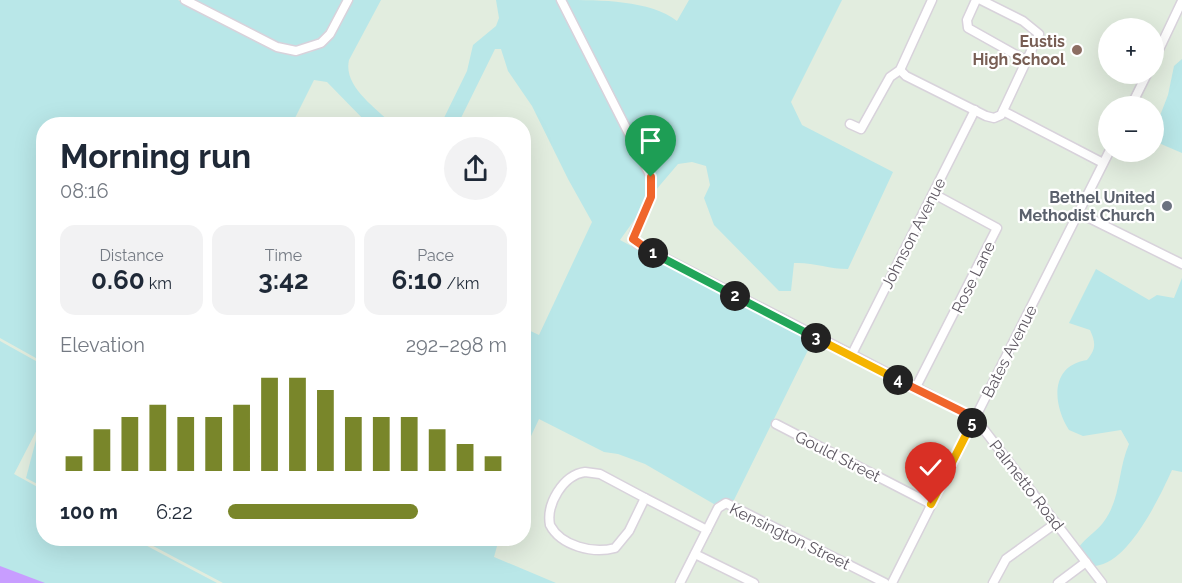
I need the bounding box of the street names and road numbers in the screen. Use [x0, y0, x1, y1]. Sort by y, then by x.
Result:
street label: Johnson Avenue [877, 175, 950, 292]
street label: Rose Lane [948, 238, 999, 316]
street label: Bates Avenue [978, 302, 1041, 401]
street label: Gould Street [792, 427, 884, 486]
street label: Palmetto Road [985, 436, 1068, 534]
street label: Kensington Street [727, 499, 854, 574]

